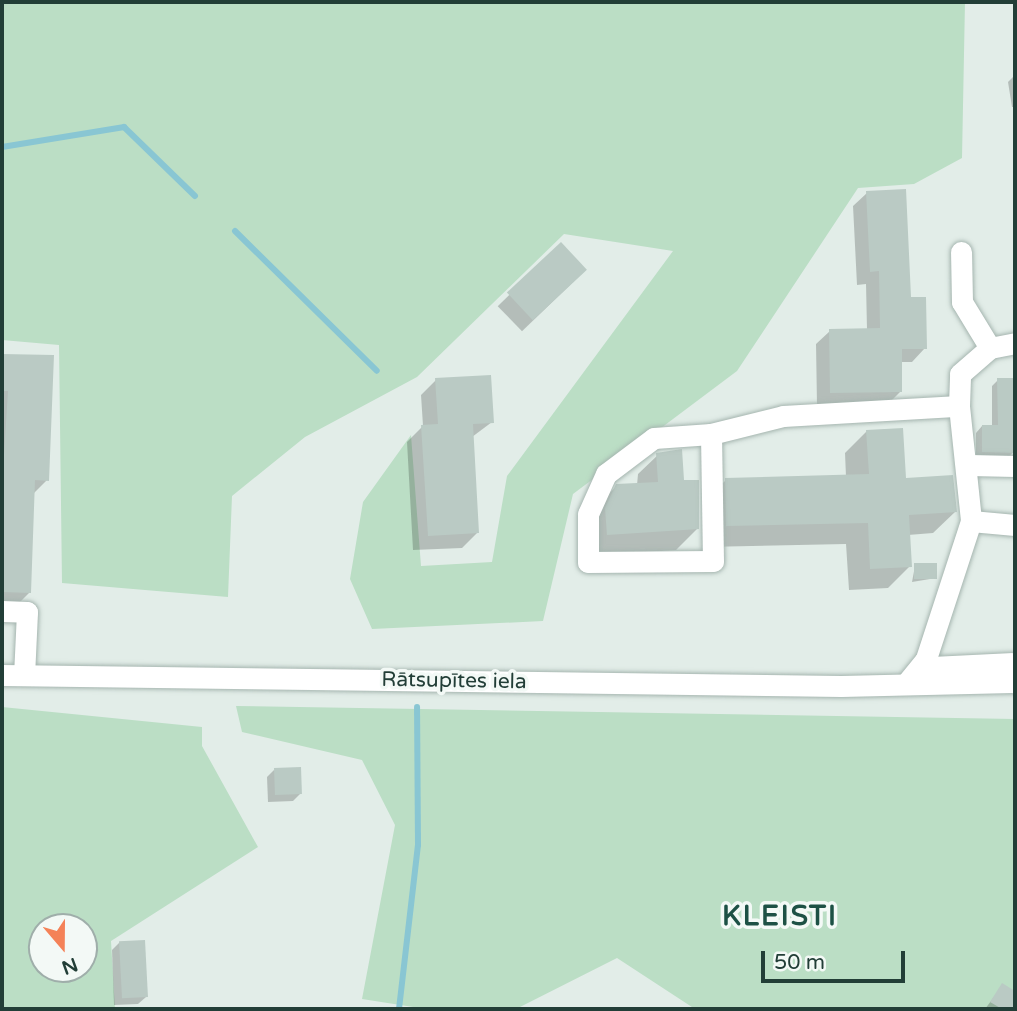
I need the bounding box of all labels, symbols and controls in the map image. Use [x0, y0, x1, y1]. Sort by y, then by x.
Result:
street label: Rātsupītes iela [381, 667, 527, 695]
district label: KLEISTI [723, 899, 837, 933]
north arrow [28, 913, 98, 983]
scale bar [765, 937, 908, 981]
text: 50 m [774, 950, 825, 975]
text: N [59, 953, 80, 979]

